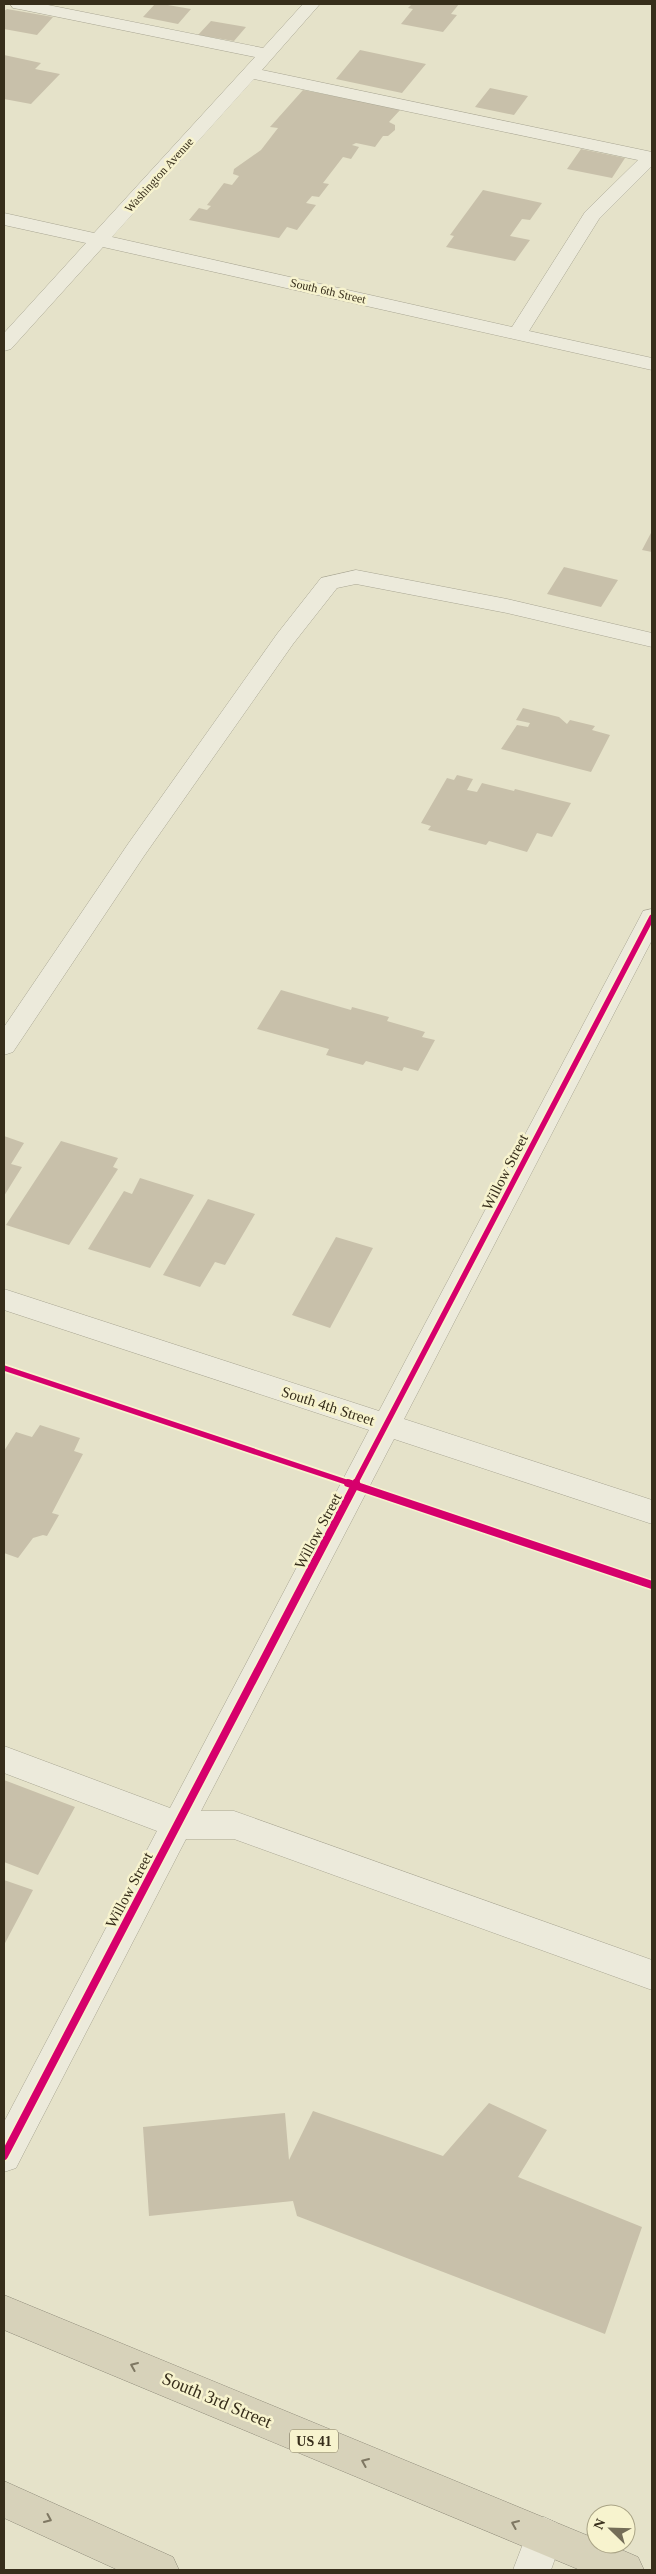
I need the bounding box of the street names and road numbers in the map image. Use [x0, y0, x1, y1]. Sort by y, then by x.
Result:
street label: Washington Avenue [122, 135, 196, 215]
street label: South 6th Street [289, 275, 368, 307]
street label: Willow Street [479, 1131, 531, 1213]
street label: South 4th Street [280, 1383, 377, 1429]
street label: Willow Street [291, 1490, 345, 1571]
street label: Willow Street [102, 1849, 156, 1930]
street label: South 3rd Street [159, 2368, 275, 2432]
road number: US 41 [290, 2430, 338, 2452]

